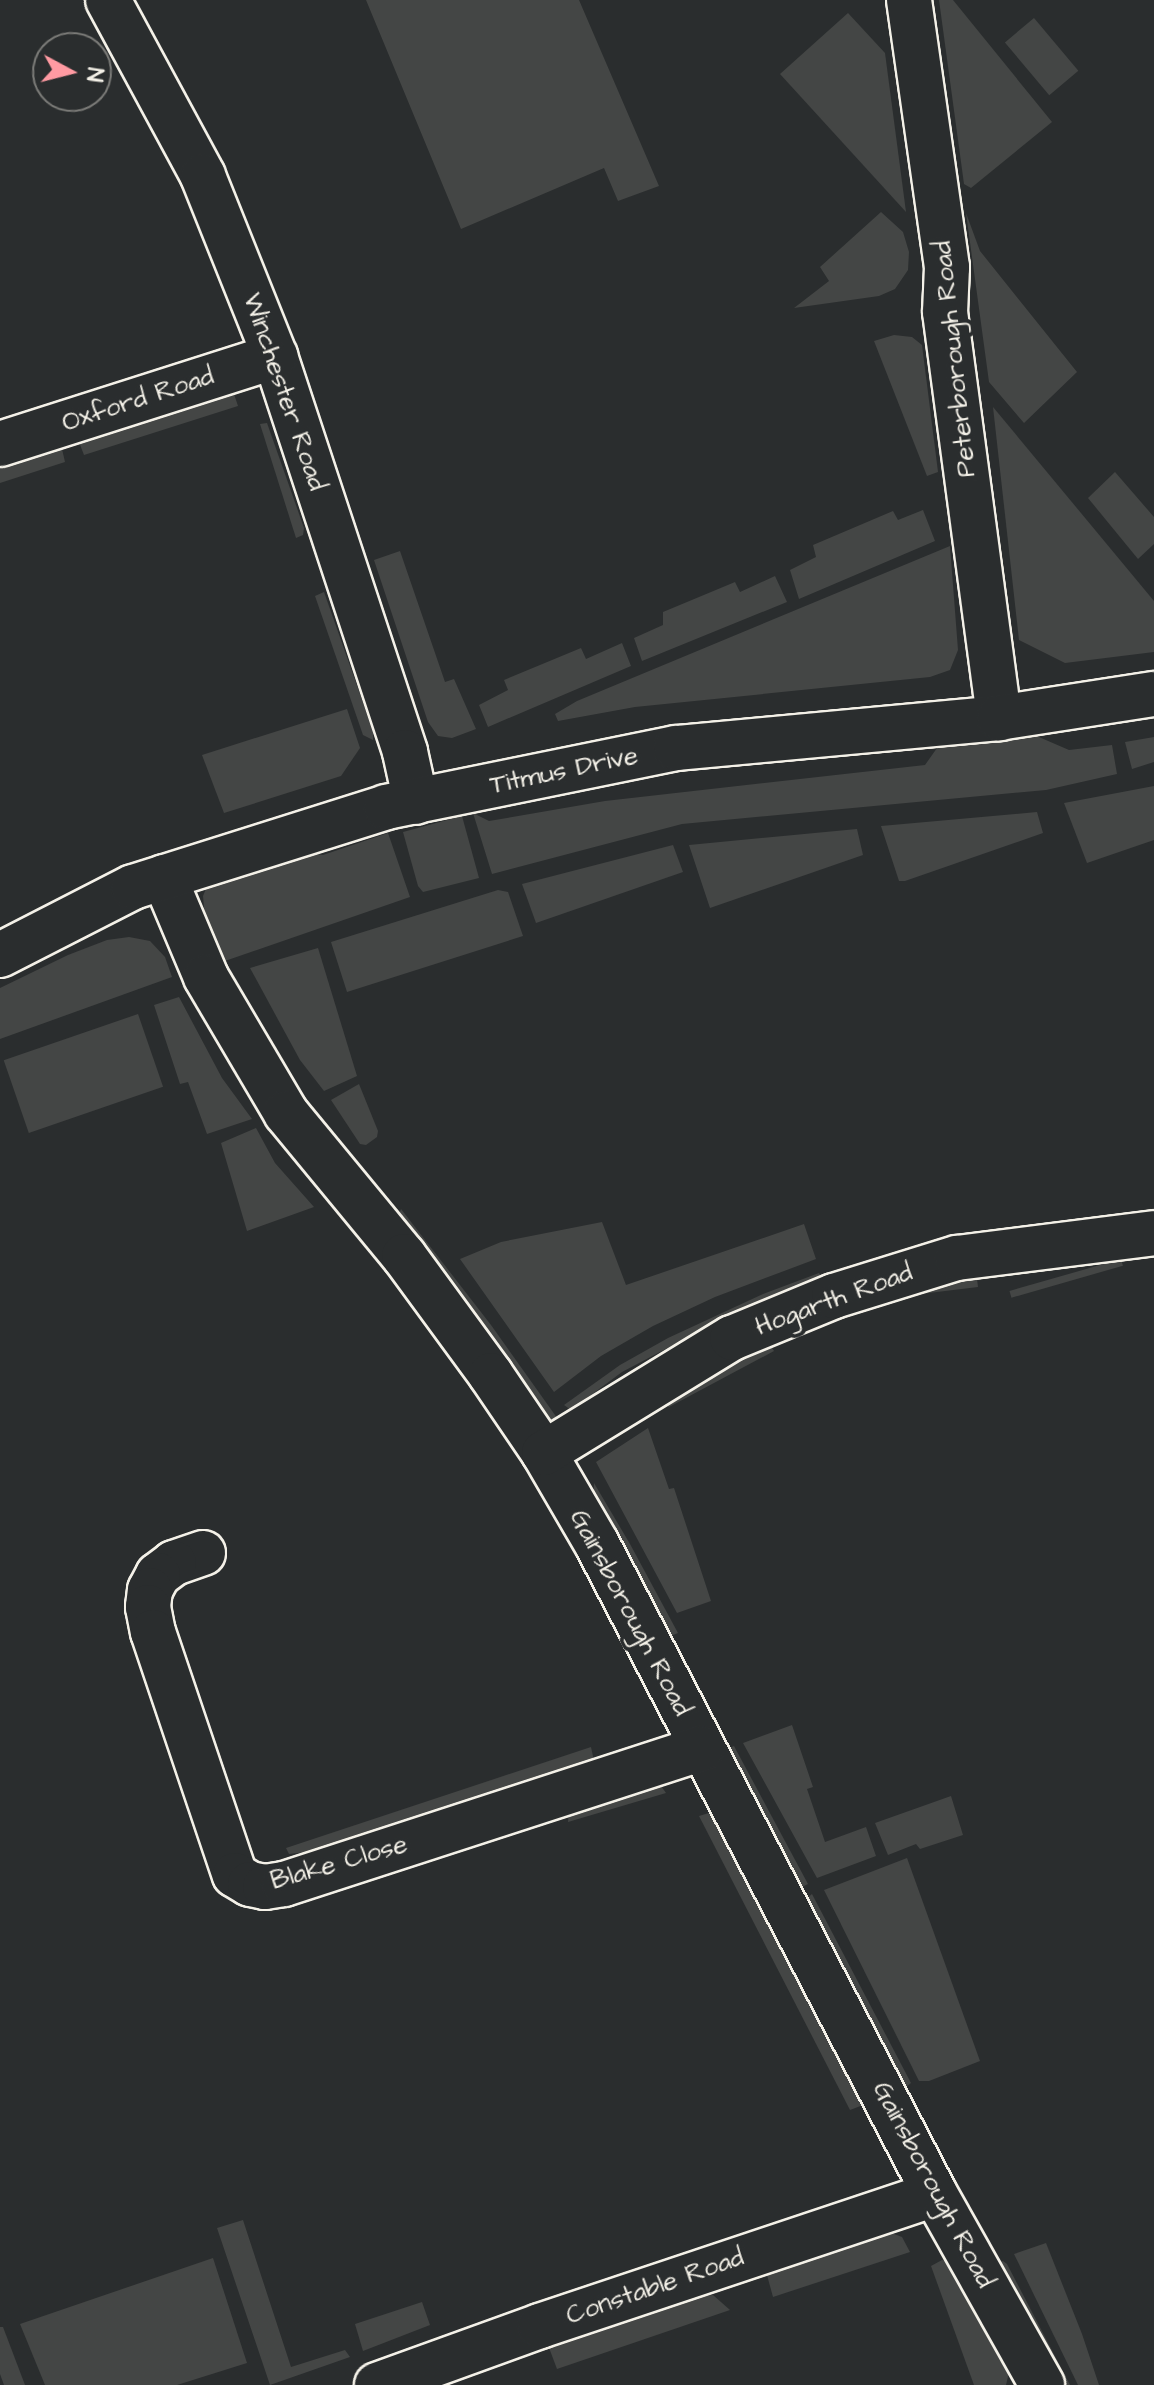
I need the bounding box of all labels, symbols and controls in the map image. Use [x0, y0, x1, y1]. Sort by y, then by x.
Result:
north arrow [32, 32, 112, 112]
text: N [78, 66, 111, 83]
street label: Peterborough Road [927, 239, 983, 479]
street label: Winchester Road [236, 289, 332, 495]
street label: Oxford Road [58, 361, 218, 439]
street label: Titmus Drive [487, 740, 641, 802]
street label: Hogarth Road [751, 1257, 917, 1343]
street label: Gainsborough Road [562, 1505, 698, 1721]
street label: Blake Close [267, 1829, 411, 1897]
street label: Gainsborough Road [865, 2077, 1001, 2293]
street label: Constable Road [562, 2242, 748, 2332]

